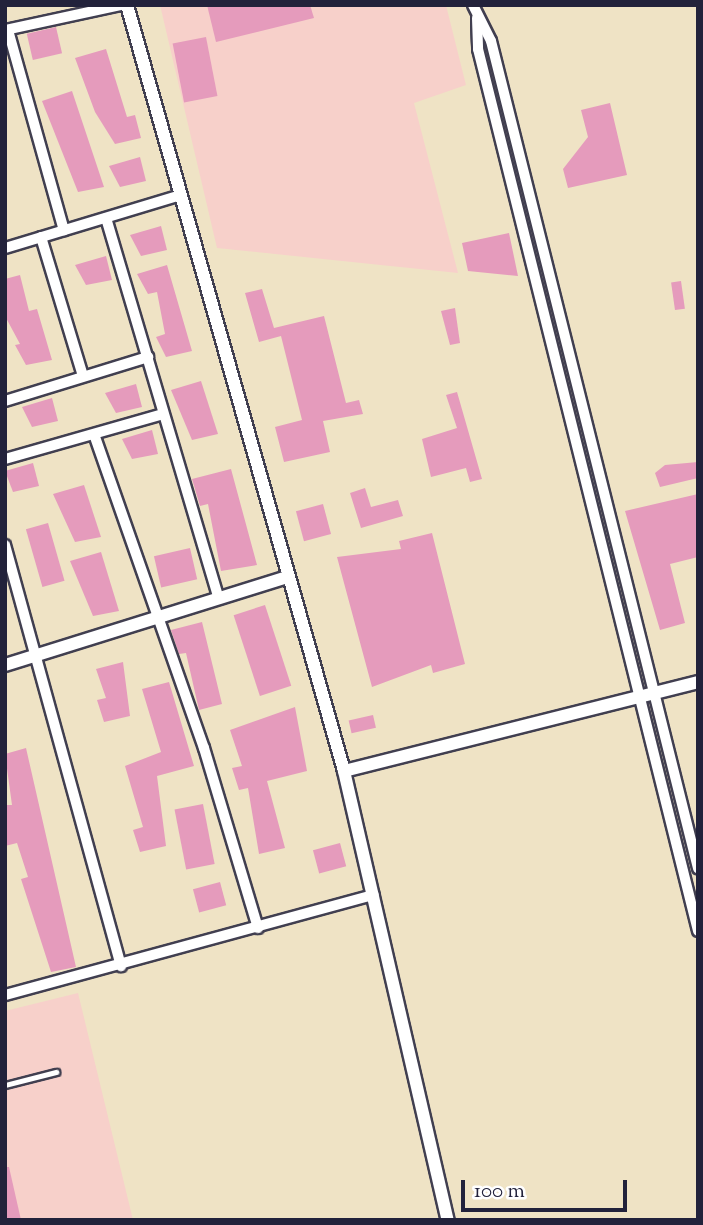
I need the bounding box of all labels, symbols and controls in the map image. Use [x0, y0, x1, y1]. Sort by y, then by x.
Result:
scale bar [465, 1166, 631, 1210]
text: 100 m [474, 1177, 525, 1207]

